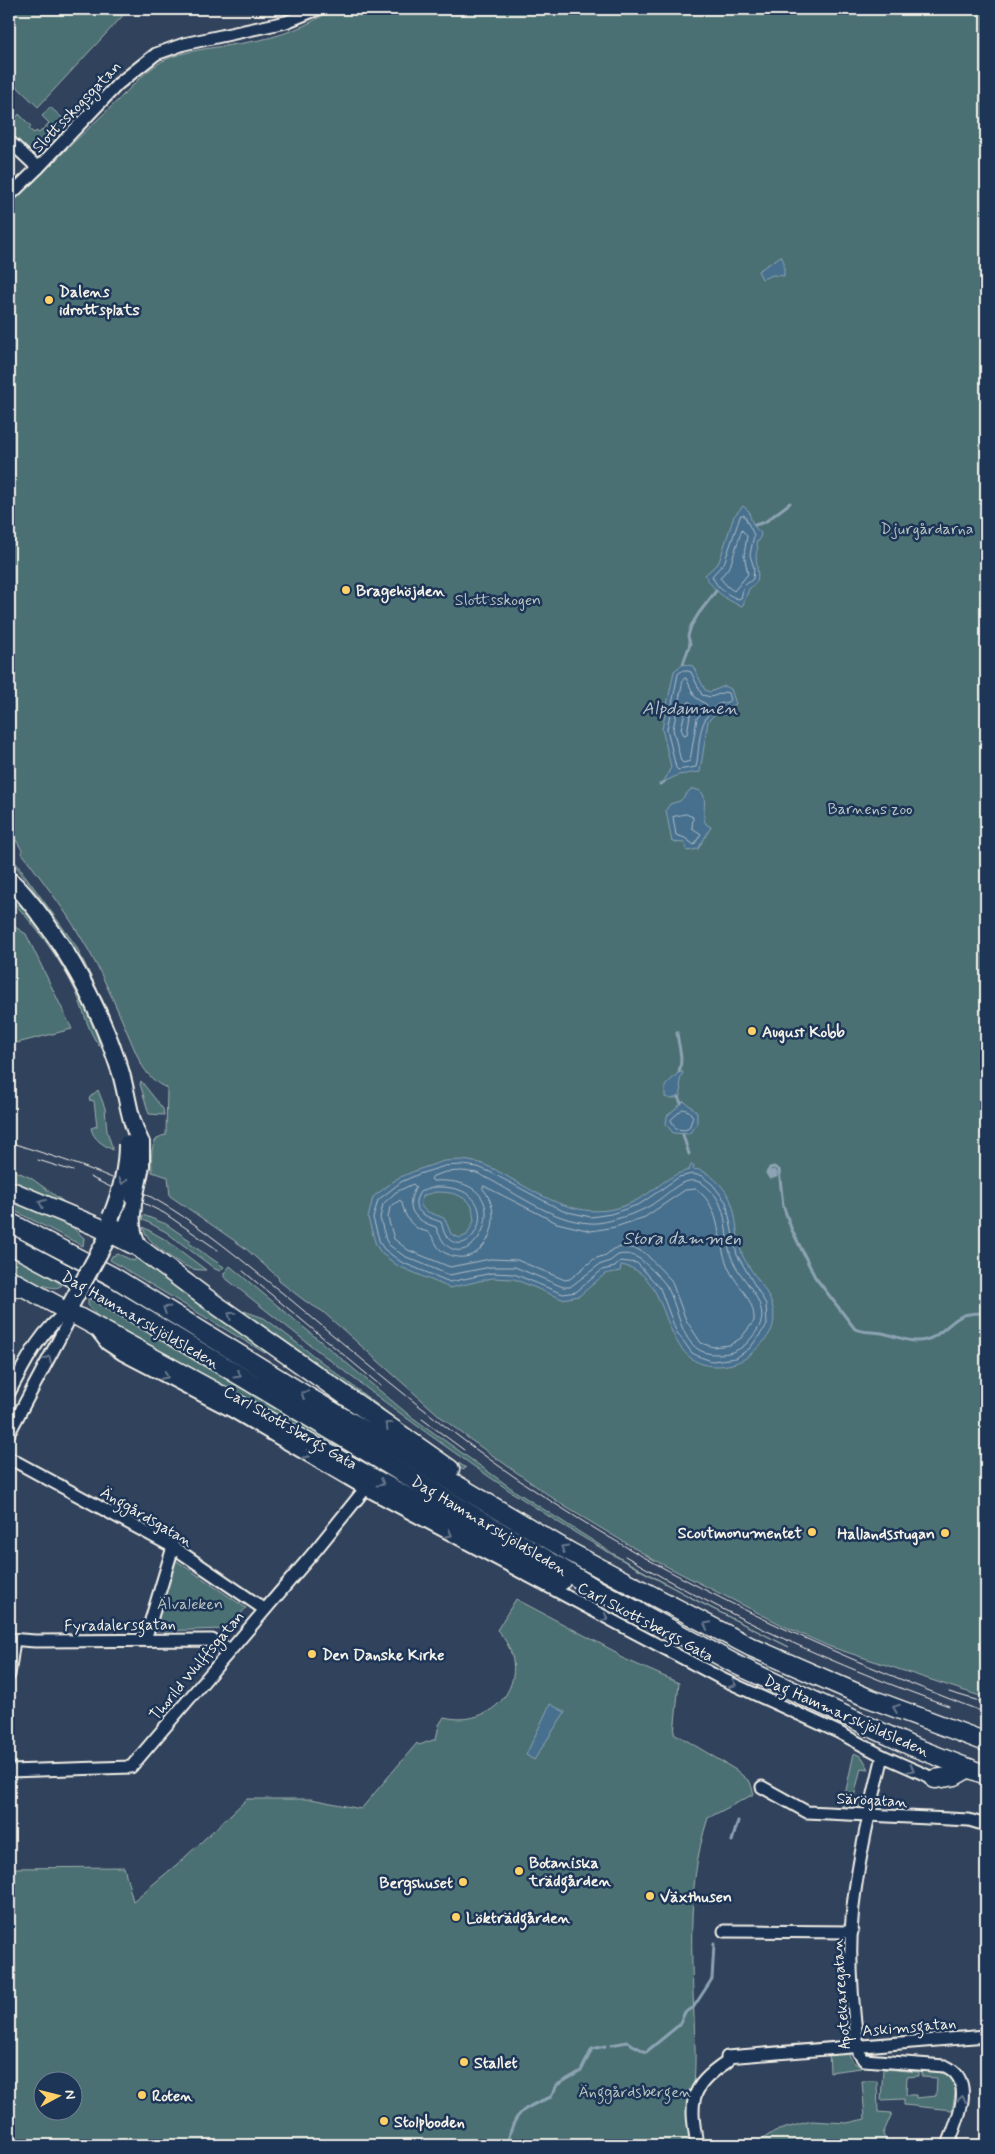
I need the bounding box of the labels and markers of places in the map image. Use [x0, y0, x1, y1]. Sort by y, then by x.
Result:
place label: Dalens idrottsplats [59, 282, 140, 321]
marker: Dalens idrottsplats [43, 294, 55, 306]
place label: Bragehöjden [356, 581, 446, 604]
marker: Bragehöjden [340, 584, 352, 596]
place label: August Kobb [762, 1022, 845, 1044]
marker: August Kobb [746, 1025, 758, 1037]
place label: Scoutmonumentet [678, 1523, 802, 1544]
place label: Hallandsstugan [837, 1524, 935, 1546]
marker: Scoutmonumentet [806, 1526, 818, 1538]
marker: Hallandsstugan [939, 1527, 951, 1539]
place label: Den Danske Kirke [322, 1645, 444, 1666]
marker: Den Danske Kirke [306, 1648, 318, 1660]
place label: Botaniska trädgården [528, 1853, 612, 1894]
marker: Botaniska trädgården [513, 1865, 525, 1877]
place label: Bergshuset [379, 1873, 453, 1896]
marker: Bergshuset [457, 1876, 469, 1888]
place label: Växthusen [660, 1887, 732, 1908]
marker: Växthusen [644, 1890, 656, 1902]
place label: Lökträdgården [466, 1908, 571, 1931]
marker: Lökträdgården [450, 1911, 462, 1923]
place label: Stallet [474, 2053, 518, 2074]
marker: Stallet [458, 2056, 470, 2068]
place label: Roten [152, 2086, 193, 2107]
marker: Roten [136, 2089, 148, 2101]
place label: Stolpboden [394, 2112, 465, 2133]
marker: Stolpboden [378, 2115, 390, 2127]

